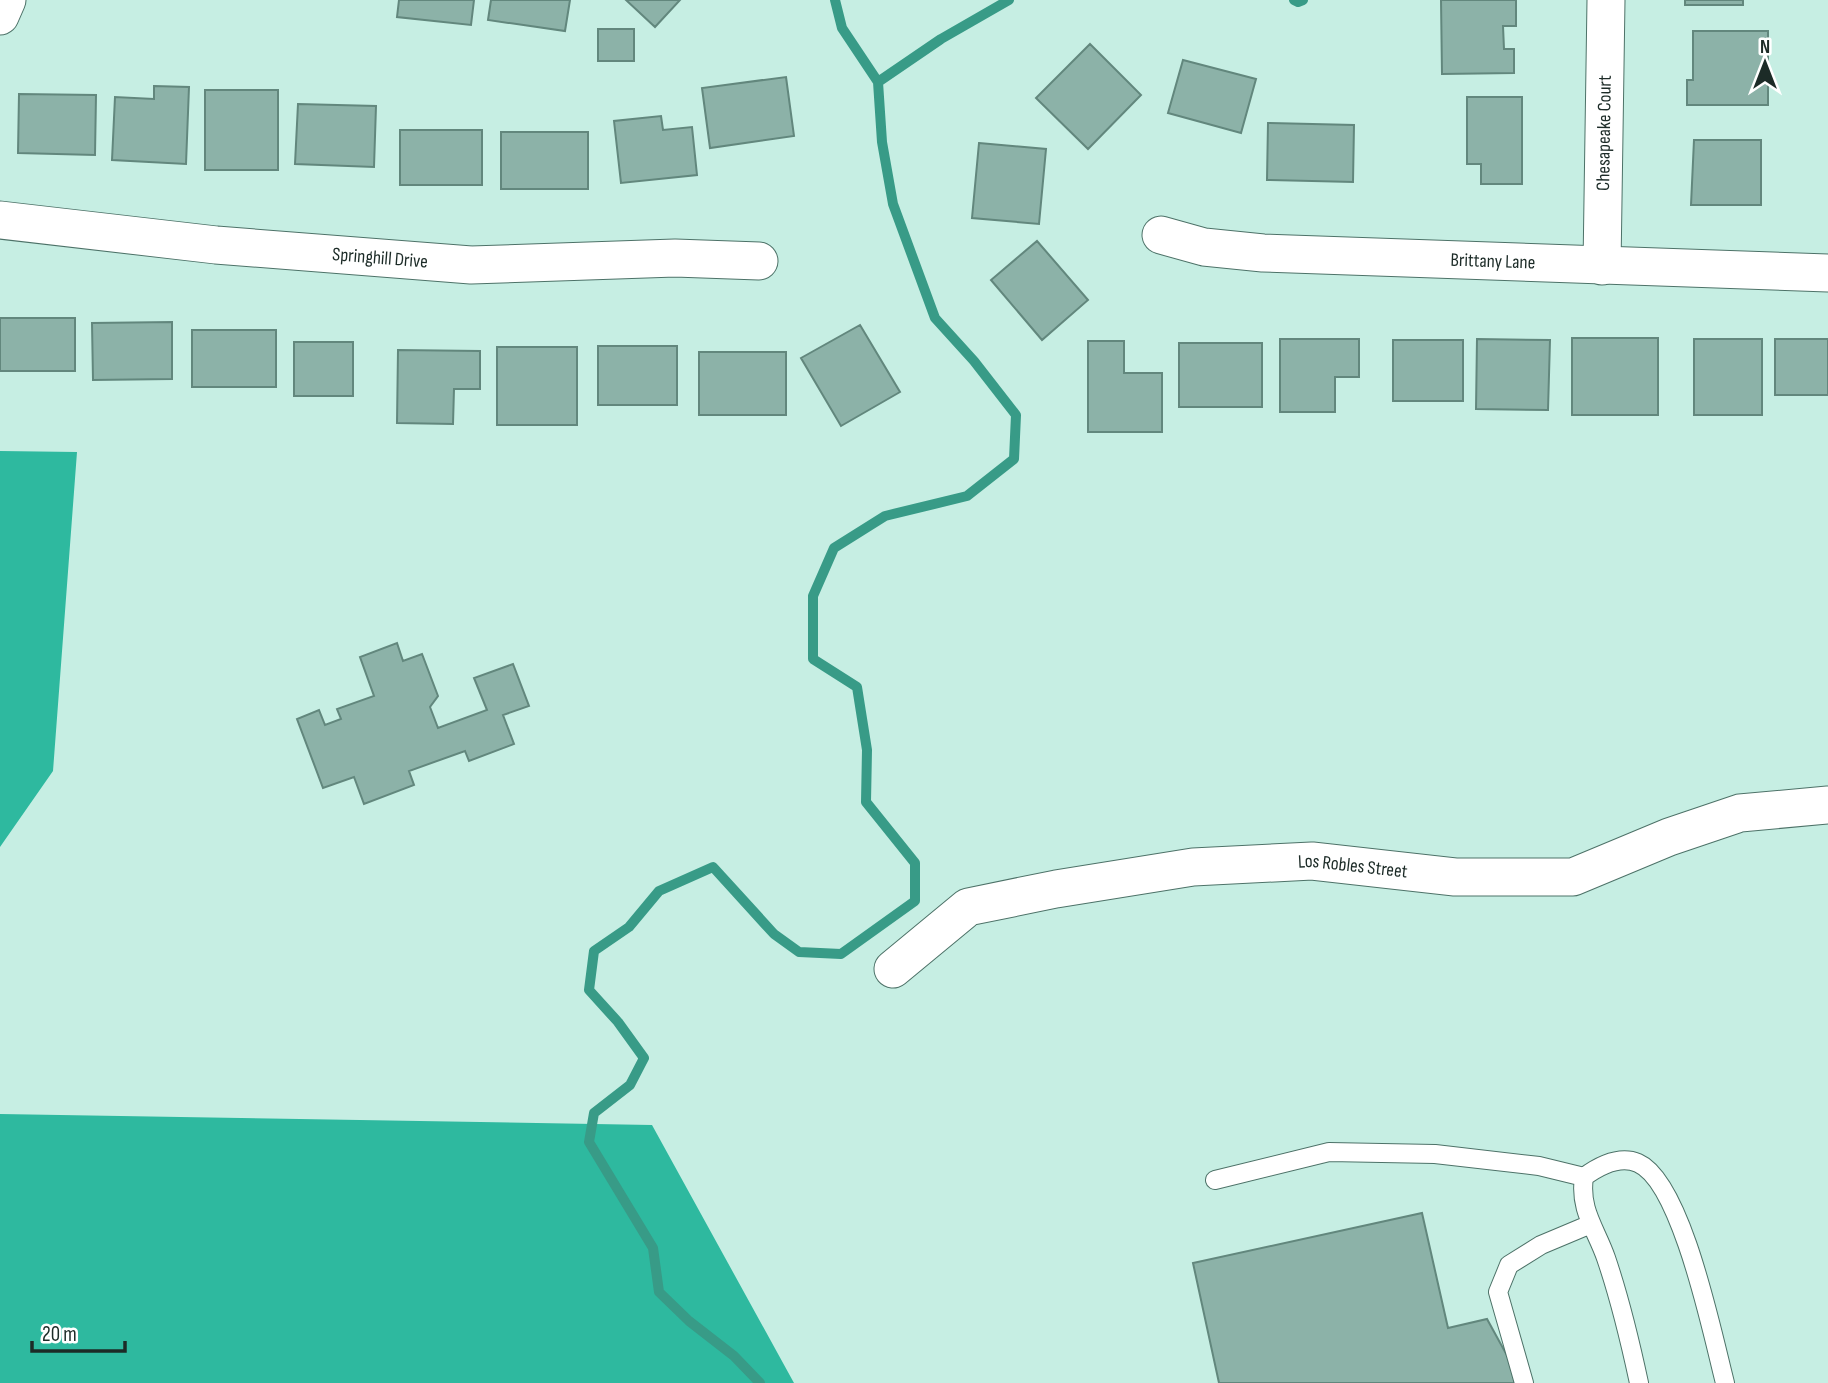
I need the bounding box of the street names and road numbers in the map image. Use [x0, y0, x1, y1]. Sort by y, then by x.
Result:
street label: Chesapeake Court [1592, 75, 1616, 191]
street label: Springhill Drive [331, 243, 429, 273]
street label: Brittany Lane [1450, 248, 1536, 274]
street label: Los Robles Street [1297, 849, 1409, 883]

